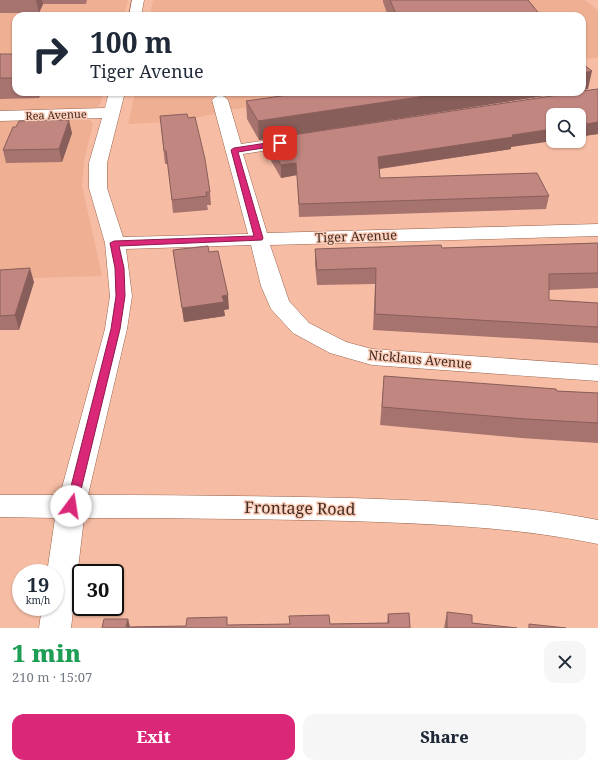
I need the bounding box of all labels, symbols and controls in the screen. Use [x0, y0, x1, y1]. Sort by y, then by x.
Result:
text: 100 m [90, 23, 172, 61]
icon: right [24, 28, 76, 80]
text: Tiger Avenue [90, 59, 204, 83]
street label: Rea Avenue [25, 106, 87, 123]
map controls [546, 108, 586, 148]
button: search [546, 108, 586, 148]
pin [263, 126, 297, 160]
icon: arrive [269, 132, 291, 154]
street label: Tiger Avenue [315, 226, 397, 246]
street label: Nicklaus Avenue [368, 346, 472, 372]
position arrow [50, 485, 92, 527]
street label: Frontage Road [244, 496, 356, 520]
speed limit sign: 30 [72, 564, 124, 616]
text: 19 [27, 571, 49, 598]
text: km/h [26, 593, 50, 607]
text: 1 min [12, 636, 81, 669]
button: close [544, 641, 586, 683]
text: 210 m · 15:07 [12, 668, 92, 686]
button: Exit [12, 714, 295, 760]
button: Share [303, 714, 586, 760]

